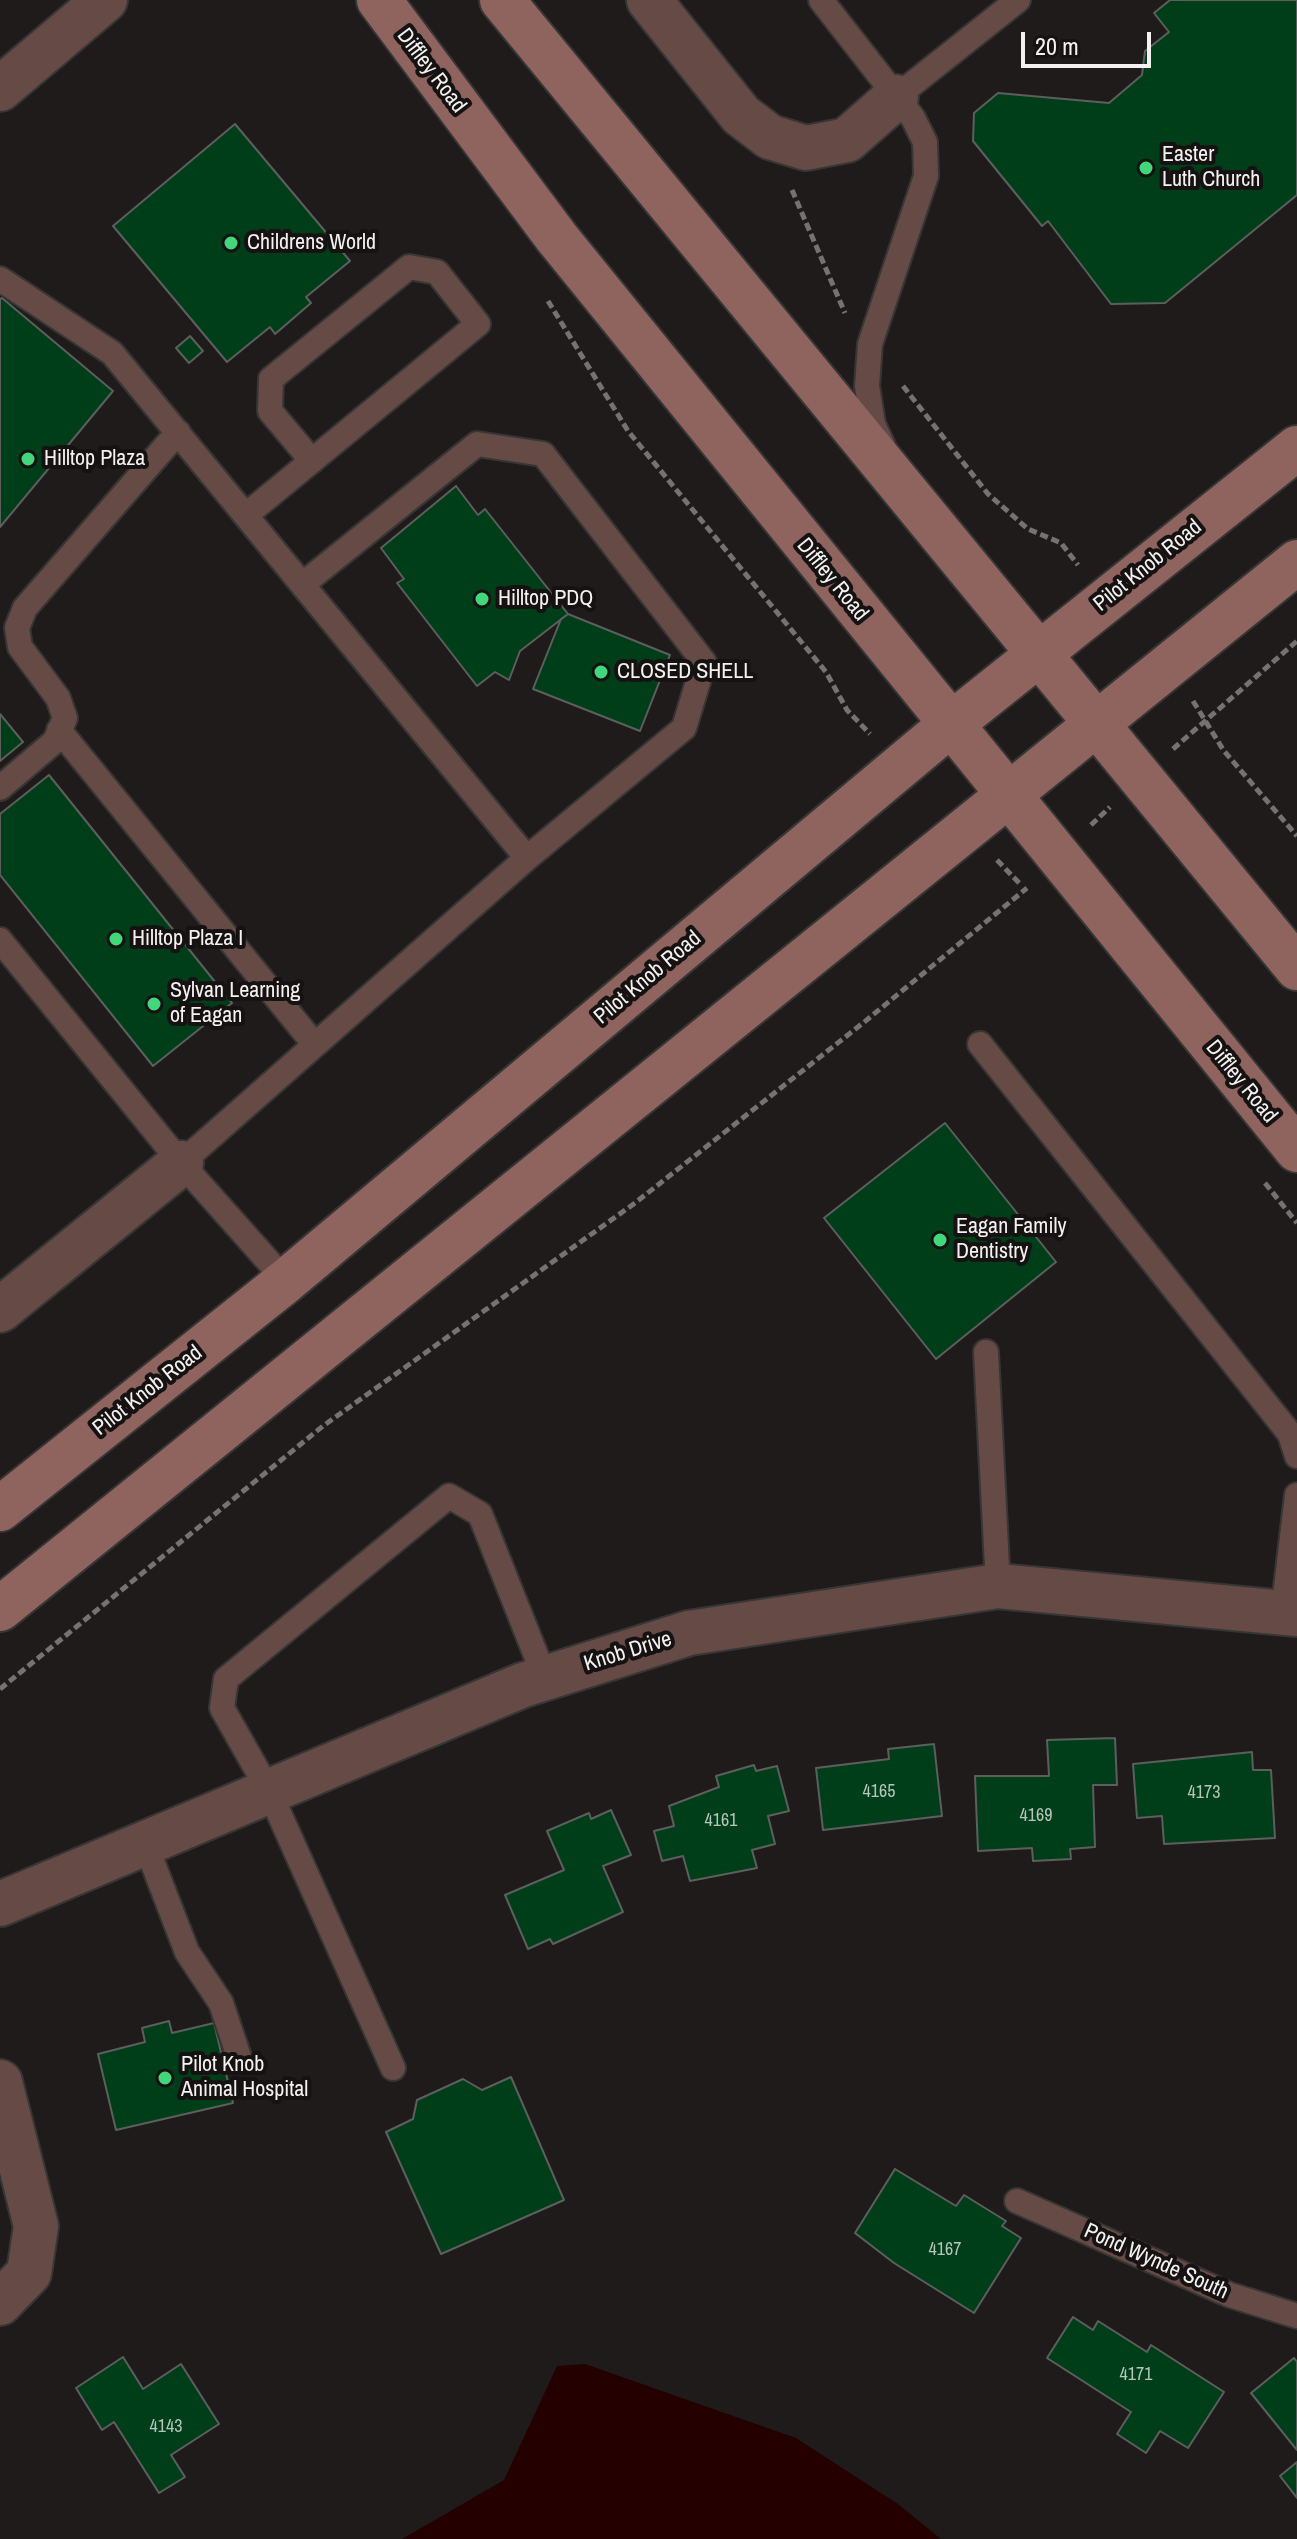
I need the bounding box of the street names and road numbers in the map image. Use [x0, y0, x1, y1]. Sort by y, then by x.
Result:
street label: Diffley Road [391, 24, 471, 118]
street label: Pilot Knob Road [1089, 514, 1207, 618]
street label: Diffley Road [791, 533, 873, 627]
street label: Pilot Knob Road [589, 926, 707, 1030]
street label: Diffley Road [1200, 1035, 1282, 1129]
street label: Pilot Knob Road [88, 1340, 208, 1442]
street label: Knob Drive [581, 1626, 675, 1678]
street label: Pond Wynde South [1080, 2218, 1232, 2306]

